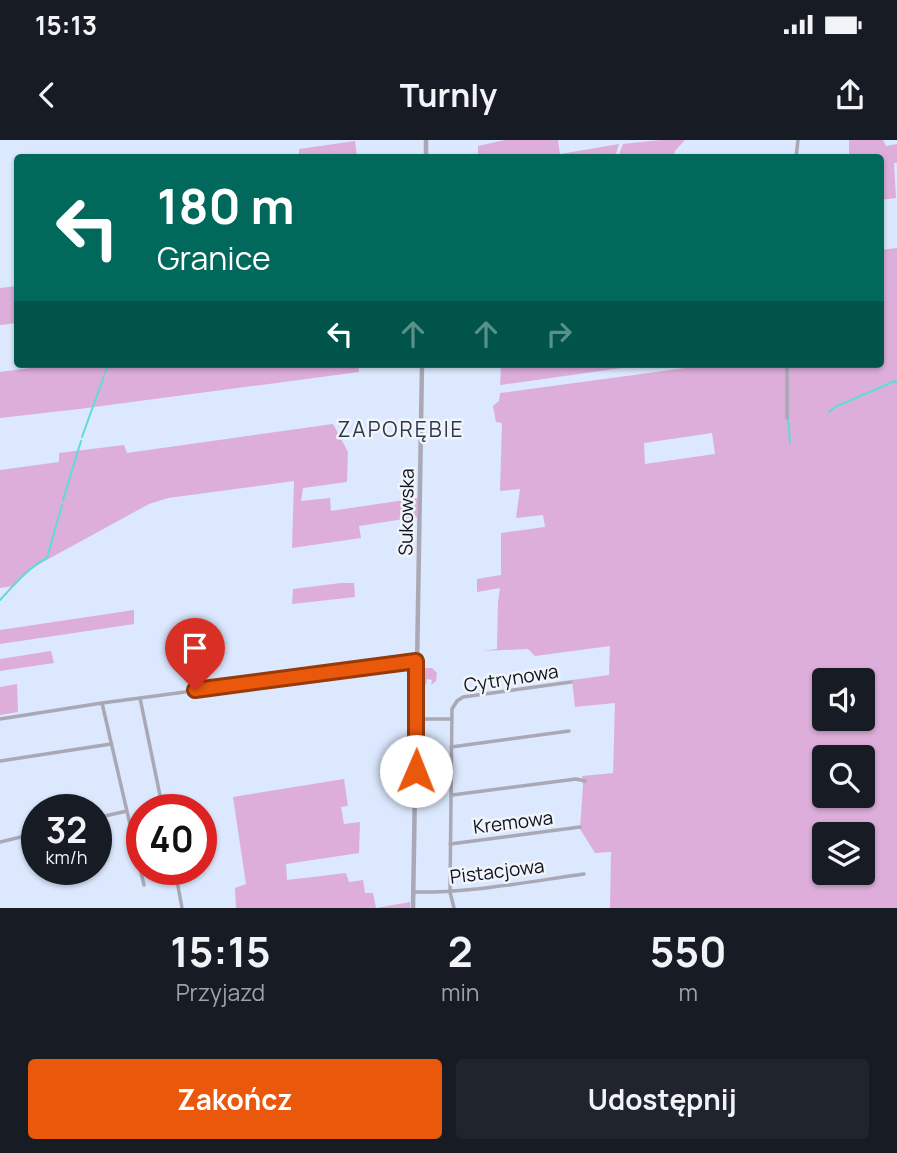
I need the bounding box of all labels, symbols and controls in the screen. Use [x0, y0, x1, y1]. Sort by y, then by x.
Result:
text: 15:13 [35, 7, 97, 43]
text: Turnly [400, 73, 497, 117]
icon: back [28, 76, 66, 114]
icon: share [831, 76, 869, 114]
text: 180 m [157, 172, 295, 239]
icon: left [42, 182, 133, 273]
text: Granice [157, 236, 271, 280]
icon: left [321, 315, 359, 353]
icon: ahead [394, 315, 432, 353]
icon: ahead [467, 315, 505, 353]
icon: right [540, 315, 578, 353]
district label: ZAPORĘBIE [337, 415, 465, 443]
street label: Sukowska [392, 468, 420, 556]
pin [165, 618, 225, 690]
icon: arrive [176, 629, 214, 667]
street label: Cytrynowa [462, 658, 560, 698]
map controls [812, 668, 875, 885]
button: sound [812, 668, 875, 731]
position arrow [379, 734, 453, 808]
button: search [812, 745, 875, 808]
speed limit sign: 40 [126, 794, 217, 885]
street label: Kremowa [472, 804, 554, 840]
text: 32 [46, 806, 87, 854]
button: layers [812, 822, 875, 885]
text: km/h [46, 845, 87, 869]
street label: Pistacjowa [448, 852, 546, 890]
text: 15:15 [170, 922, 271, 980]
text: 2 [448, 922, 473, 980]
text: 550 [650, 922, 727, 980]
text: Przyjazd [176, 976, 265, 1008]
text: min [441, 976, 480, 1008]
text: m [678, 976, 698, 1008]
button: Zakończ [28, 1059, 442, 1139]
button: Udostępnij [456, 1059, 869, 1139]

